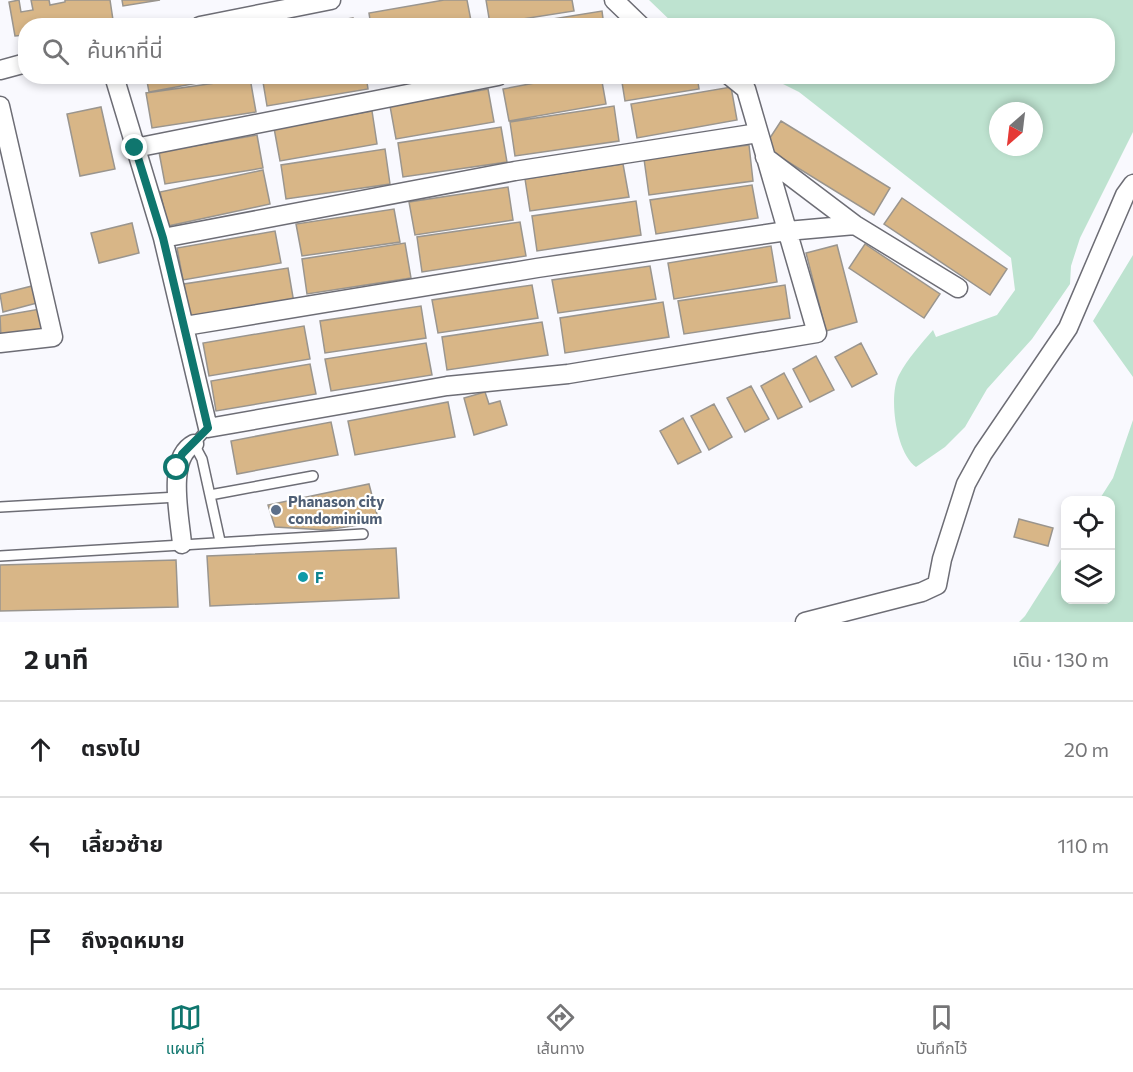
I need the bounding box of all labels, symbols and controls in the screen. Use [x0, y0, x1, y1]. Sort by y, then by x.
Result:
search box [18, 18, 1115, 84]
icon: search [39, 35, 72, 68]
text: ค้นหาที่นี่ [87, 36, 163, 63]
north arrow [989, 102, 1043, 156]
route end [121, 134, 147, 160]
route start [163, 454, 189, 480]
place label: Phanason city condominium [288, 492, 385, 527]
map controls [1061, 496, 1115, 604]
button: locate [1061, 496, 1115, 550]
marker: Phanason city condominium [269, 503, 283, 517]
button: layers [1061, 550, 1115, 604]
place label: F [315, 568, 324, 586]
marker: F [296, 570, 310, 584]
text: 2 นาที [24, 643, 89, 674]
text: เดิน · 130 m [1012, 647, 1109, 671]
icon: ahead [24, 733, 57, 766]
text: ตรงไป [81, 734, 141, 761]
text: 20 m [1064, 737, 1109, 761]
icon: left [24, 829, 57, 862]
text: เลี้ยวซ้าย [81, 830, 163, 857]
text: 110 m [1058, 833, 1109, 857]
icon: arrive [24, 925, 57, 958]
text: ถึงจุดหมาย [81, 926, 185, 953]
tab: แผนที่ [166, 1001, 205, 1061]
tab: เส้นทาง [536, 1001, 584, 1061]
tab: บันทึกไว้ [916, 1001, 967, 1061]

